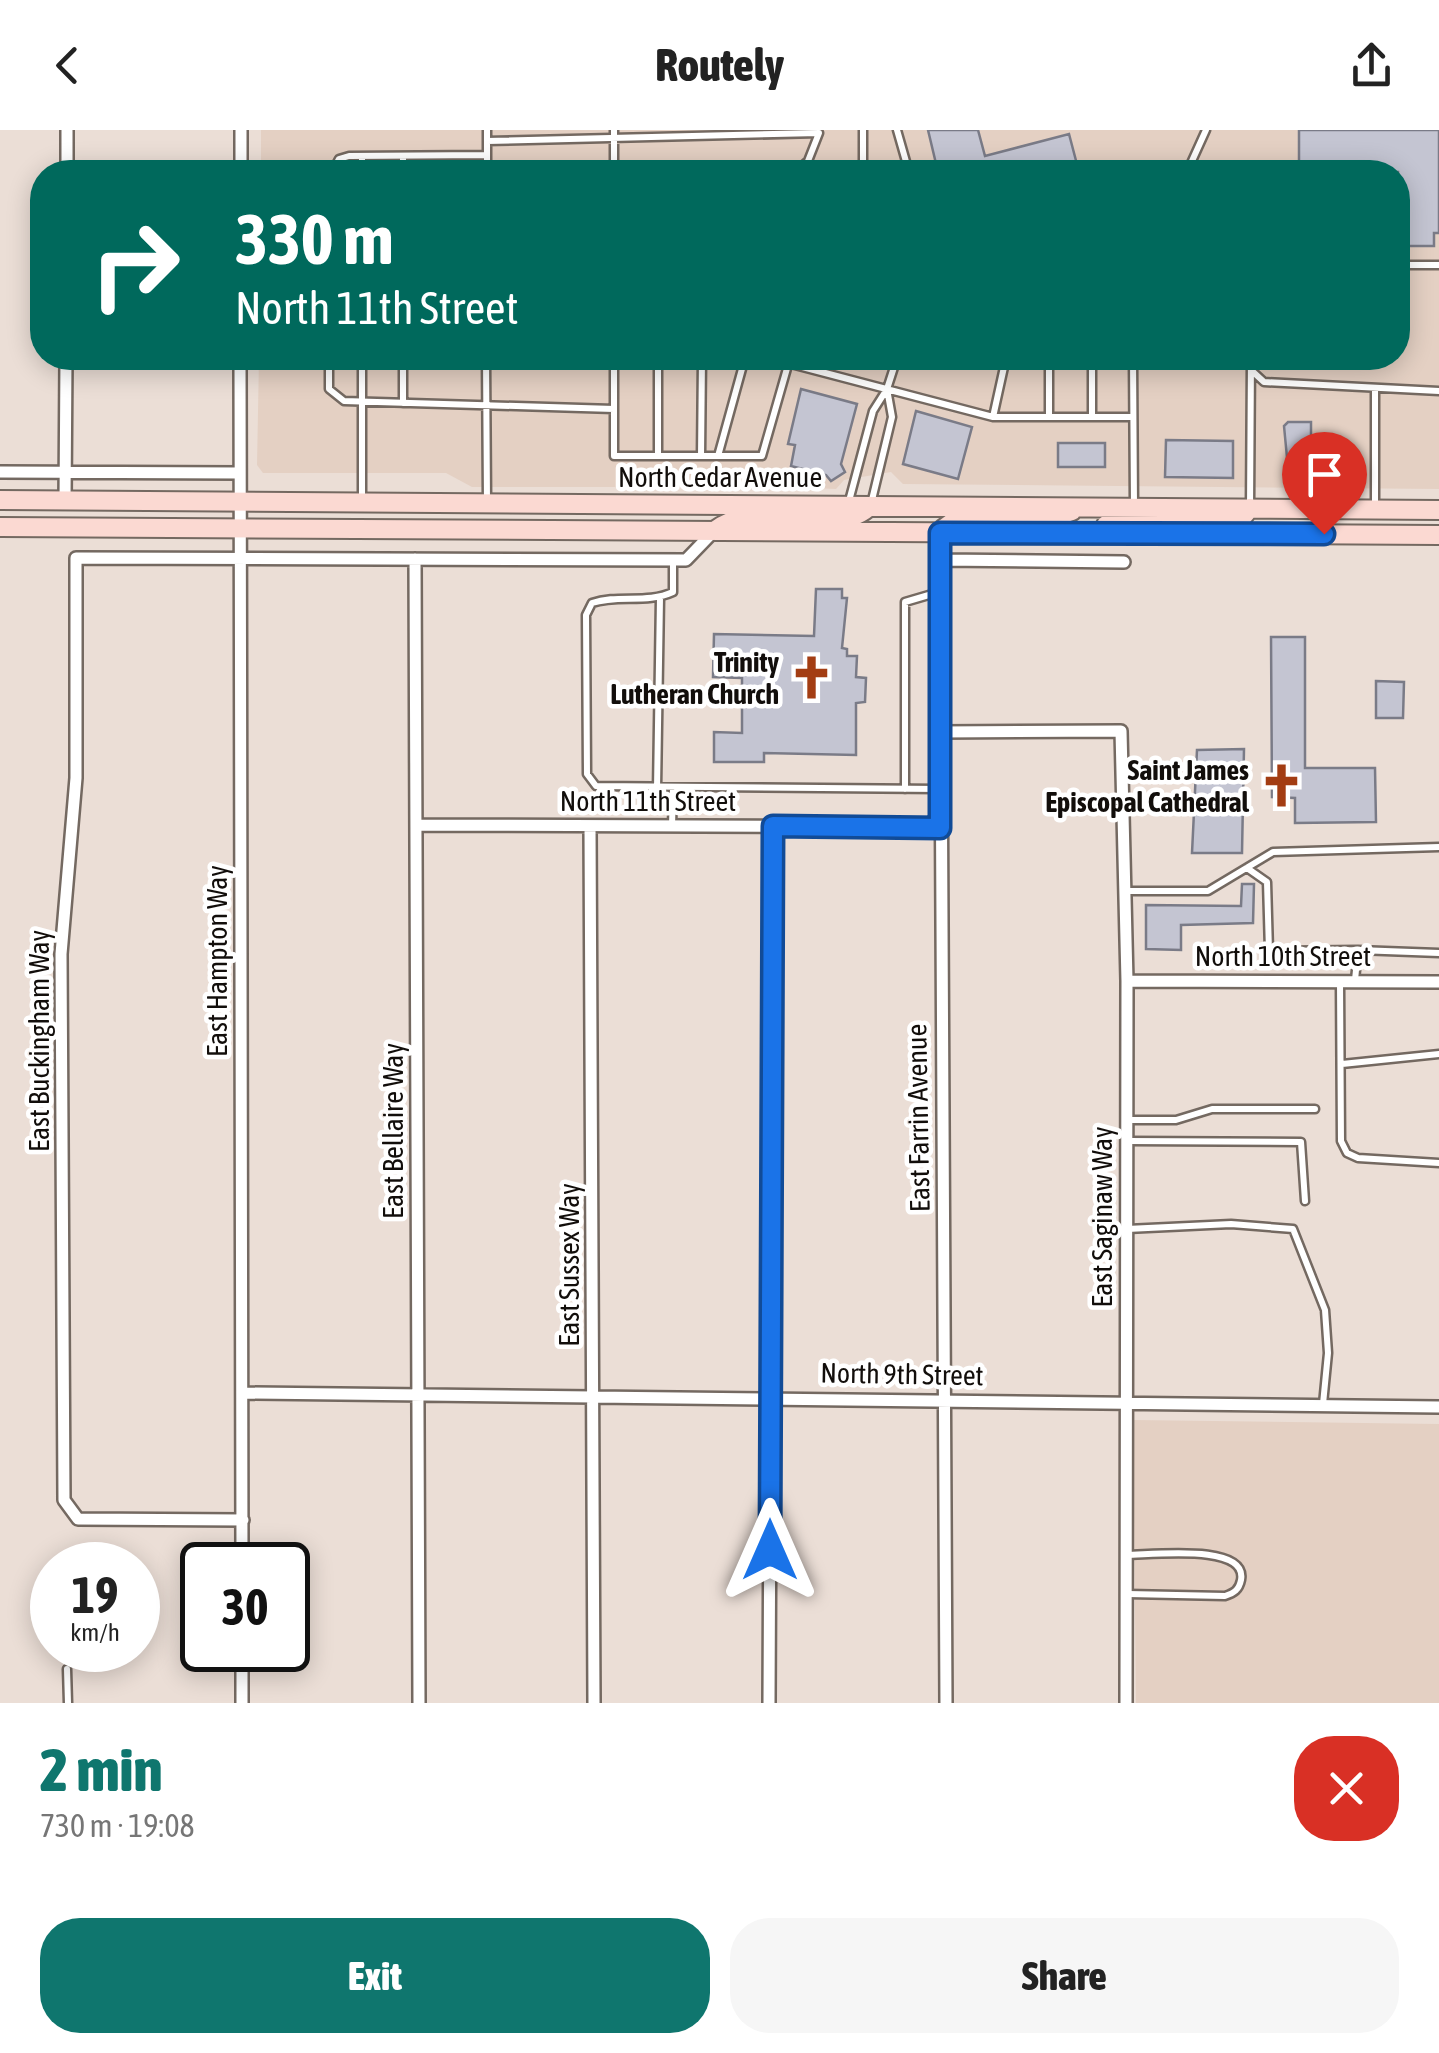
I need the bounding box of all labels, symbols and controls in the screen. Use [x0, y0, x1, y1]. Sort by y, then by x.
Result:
icon: back [40, 38, 95, 93]
icon: share [1344, 38, 1399, 93]
text: Routely [655, 39, 784, 91]
text: 330 m [235, 199, 394, 279]
icon: right [70, 200, 200, 330]
text: North 11th Street [235, 282, 518, 334]
pin [1282, 432, 1367, 535]
icon: arrive [1297, 447, 1352, 502]
street label: North Cedar Avenue [618, 461, 822, 493]
place label: Trinity Lutheran Church [610, 646, 779, 710]
church icon: Trinity Lutheran Church [788, 654, 836, 702]
place label: Saint James Episcopal Cathedral [1045, 754, 1250, 818]
church icon: Saint James Episcopal Cathedral [1258, 762, 1306, 810]
street label: North 11th Street [560, 785, 736, 817]
street label: East Hampton Way [201, 865, 233, 1057]
street label: East Buckingham Way [23, 930, 55, 1152]
street label: North 10th Street [1195, 940, 1371, 972]
street label: East Farrin Avenue [900, 1024, 936, 1212]
street label: East Bellaire Way [377, 1043, 409, 1219]
street label: East Saginaw Way [1086, 1126, 1118, 1308]
street label: East Sussex Way [553, 1183, 585, 1347]
street label: North 9th Street [820, 1357, 984, 1391]
position arrow [718, 1498, 822, 1602]
speed limit sign: 30 [180, 1542, 310, 1672]
text: 19 [71, 1566, 118, 1624]
text: km/h [70, 1618, 120, 1646]
text: 2 min [40, 1735, 163, 1804]
button: close [1294, 1736, 1399, 1841]
text: 730 m · 19:08 [40, 1807, 195, 1844]
button: Exit [40, 1918, 710, 2033]
button: Share [730, 1918, 1399, 2033]

